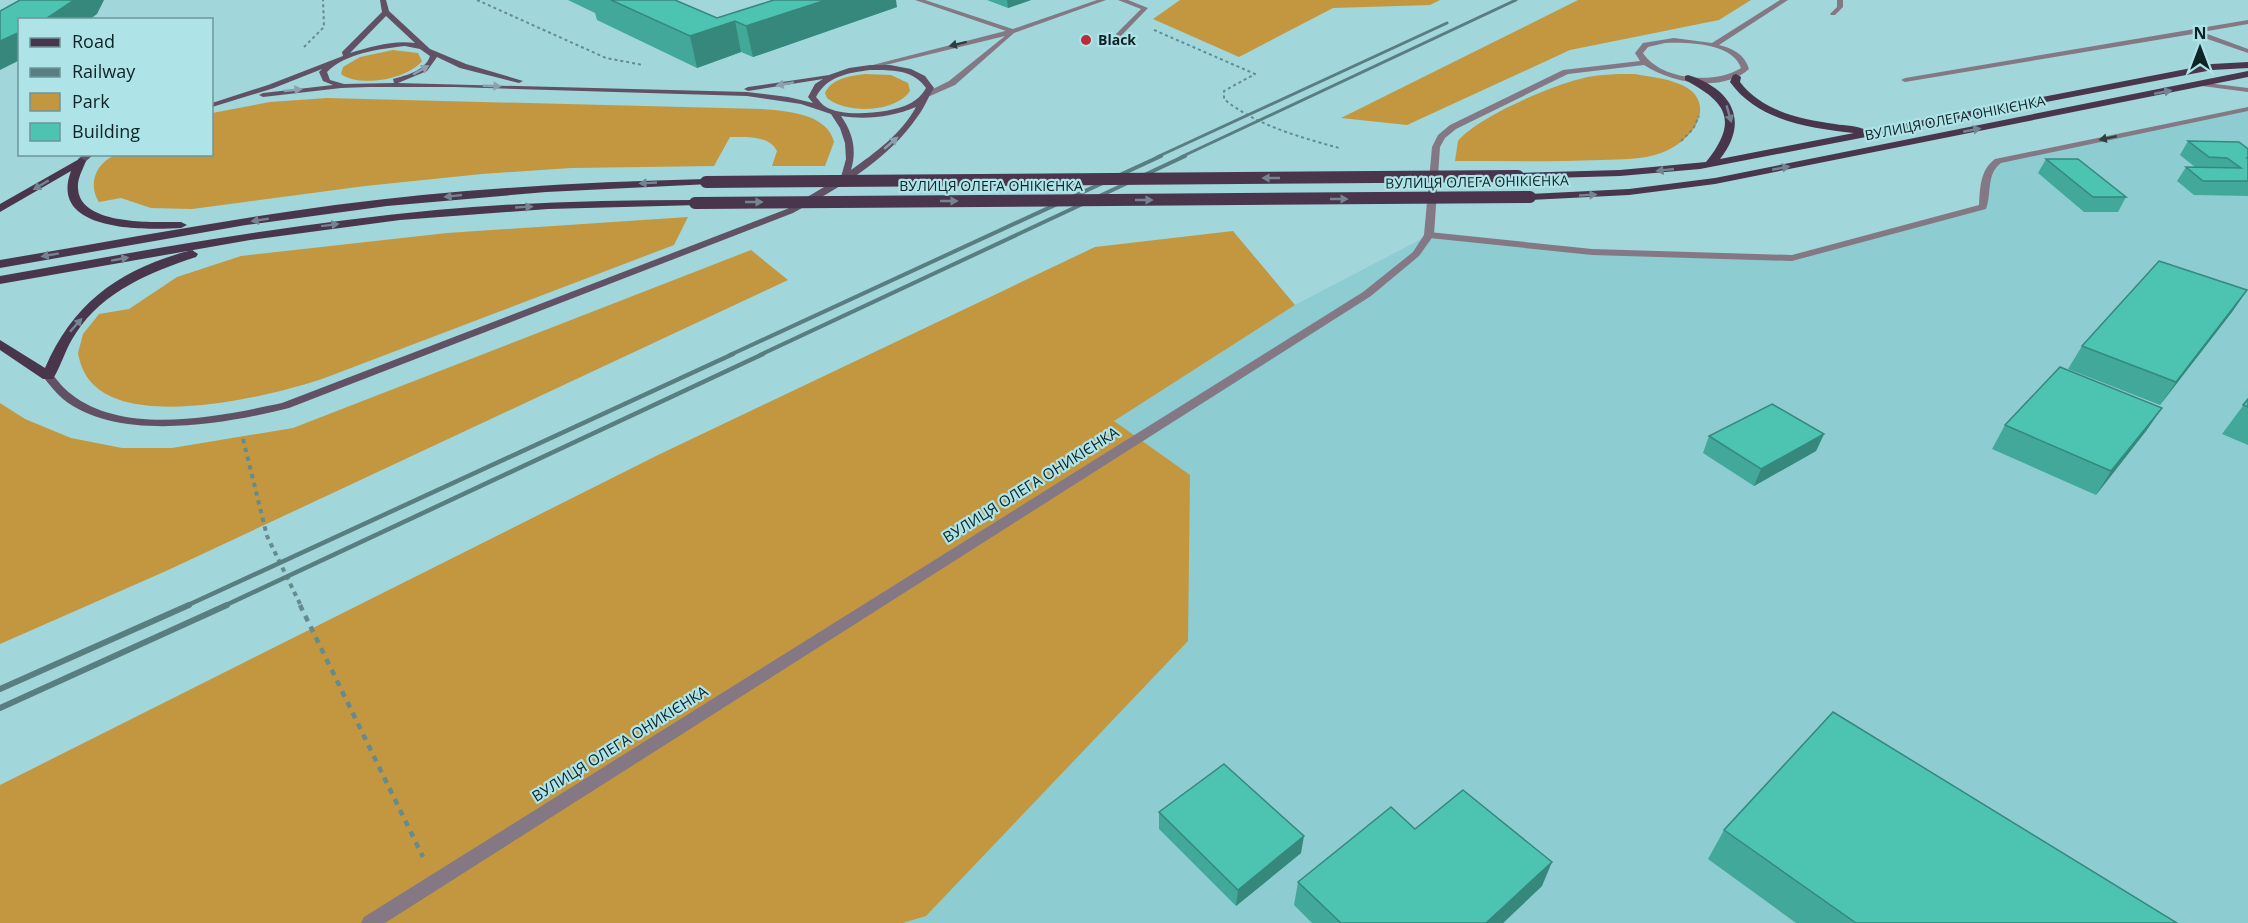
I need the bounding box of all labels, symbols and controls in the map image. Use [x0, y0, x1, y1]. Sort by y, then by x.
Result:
legend [18, 18, 213, 156]
north arrow [2170, 18, 2230, 78]
text: N [2193, 22, 2207, 44]
text: Road [72, 29, 115, 53]
place label: Black [1098, 30, 1136, 49]
marker: Black [1079, 33, 1093, 47]
one-way arrow [949, 40, 967, 50]
text: Railway [72, 59, 136, 83]
one-way arrow [413, 65, 429, 76]
one-way arrow [775, 80, 794, 89]
one-way arrow [483, 81, 502, 91]
one-way arrow [284, 86, 303, 95]
one-way arrow [2154, 87, 2173, 96]
text: Park [72, 89, 110, 113]
street label: ВУЛИЦЯ ОЛЕГА ОНІКІЄНКА [1863, 91, 2047, 144]
one-way arrow [1725, 105, 1734, 123]
text: Building [72, 119, 140, 143]
one-way arrow [1963, 125, 1982, 134]
one-way arrow [2099, 134, 2118, 143]
one-way arrow [883, 136, 899, 149]
one-way arrow [1772, 163, 1790, 173]
one-way arrow [1655, 165, 1674, 175]
street label: ВУЛИЦЯ ОЛЕГА ОНІКІЄНКА [1385, 170, 1569, 193]
one-way arrow [1261, 173, 1280, 183]
street label: ВУЛИЦЯ ОЛЕГА ОНІКІЄНКА [899, 176, 1083, 195]
one-way arrow [638, 179, 657, 188]
one-way arrow [32, 180, 49, 190]
one-way arrow [1578, 190, 1597, 199]
one-way arrow [443, 191, 462, 201]
one-way arrow [1329, 194, 1348, 203]
one-way arrow [1134, 195, 1153, 205]
one-way arrow [939, 196, 958, 206]
one-way arrow [744, 198, 763, 207]
one-way arrow [514, 202, 533, 211]
one-way arrow [250, 216, 269, 225]
one-way arrow [320, 220, 339, 230]
one-way arrow [40, 251, 59, 260]
one-way arrow [110, 254, 129, 263]
one-way arrow [69, 318, 82, 333]
street label: ВУЛИЦЯ ОЛЕГА ОНИКІЄНКА [939, 421, 1123, 547]
street label: ВУЛИЦЯ ОЛЕГА ОНИКІЄНКА [528, 680, 712, 806]

